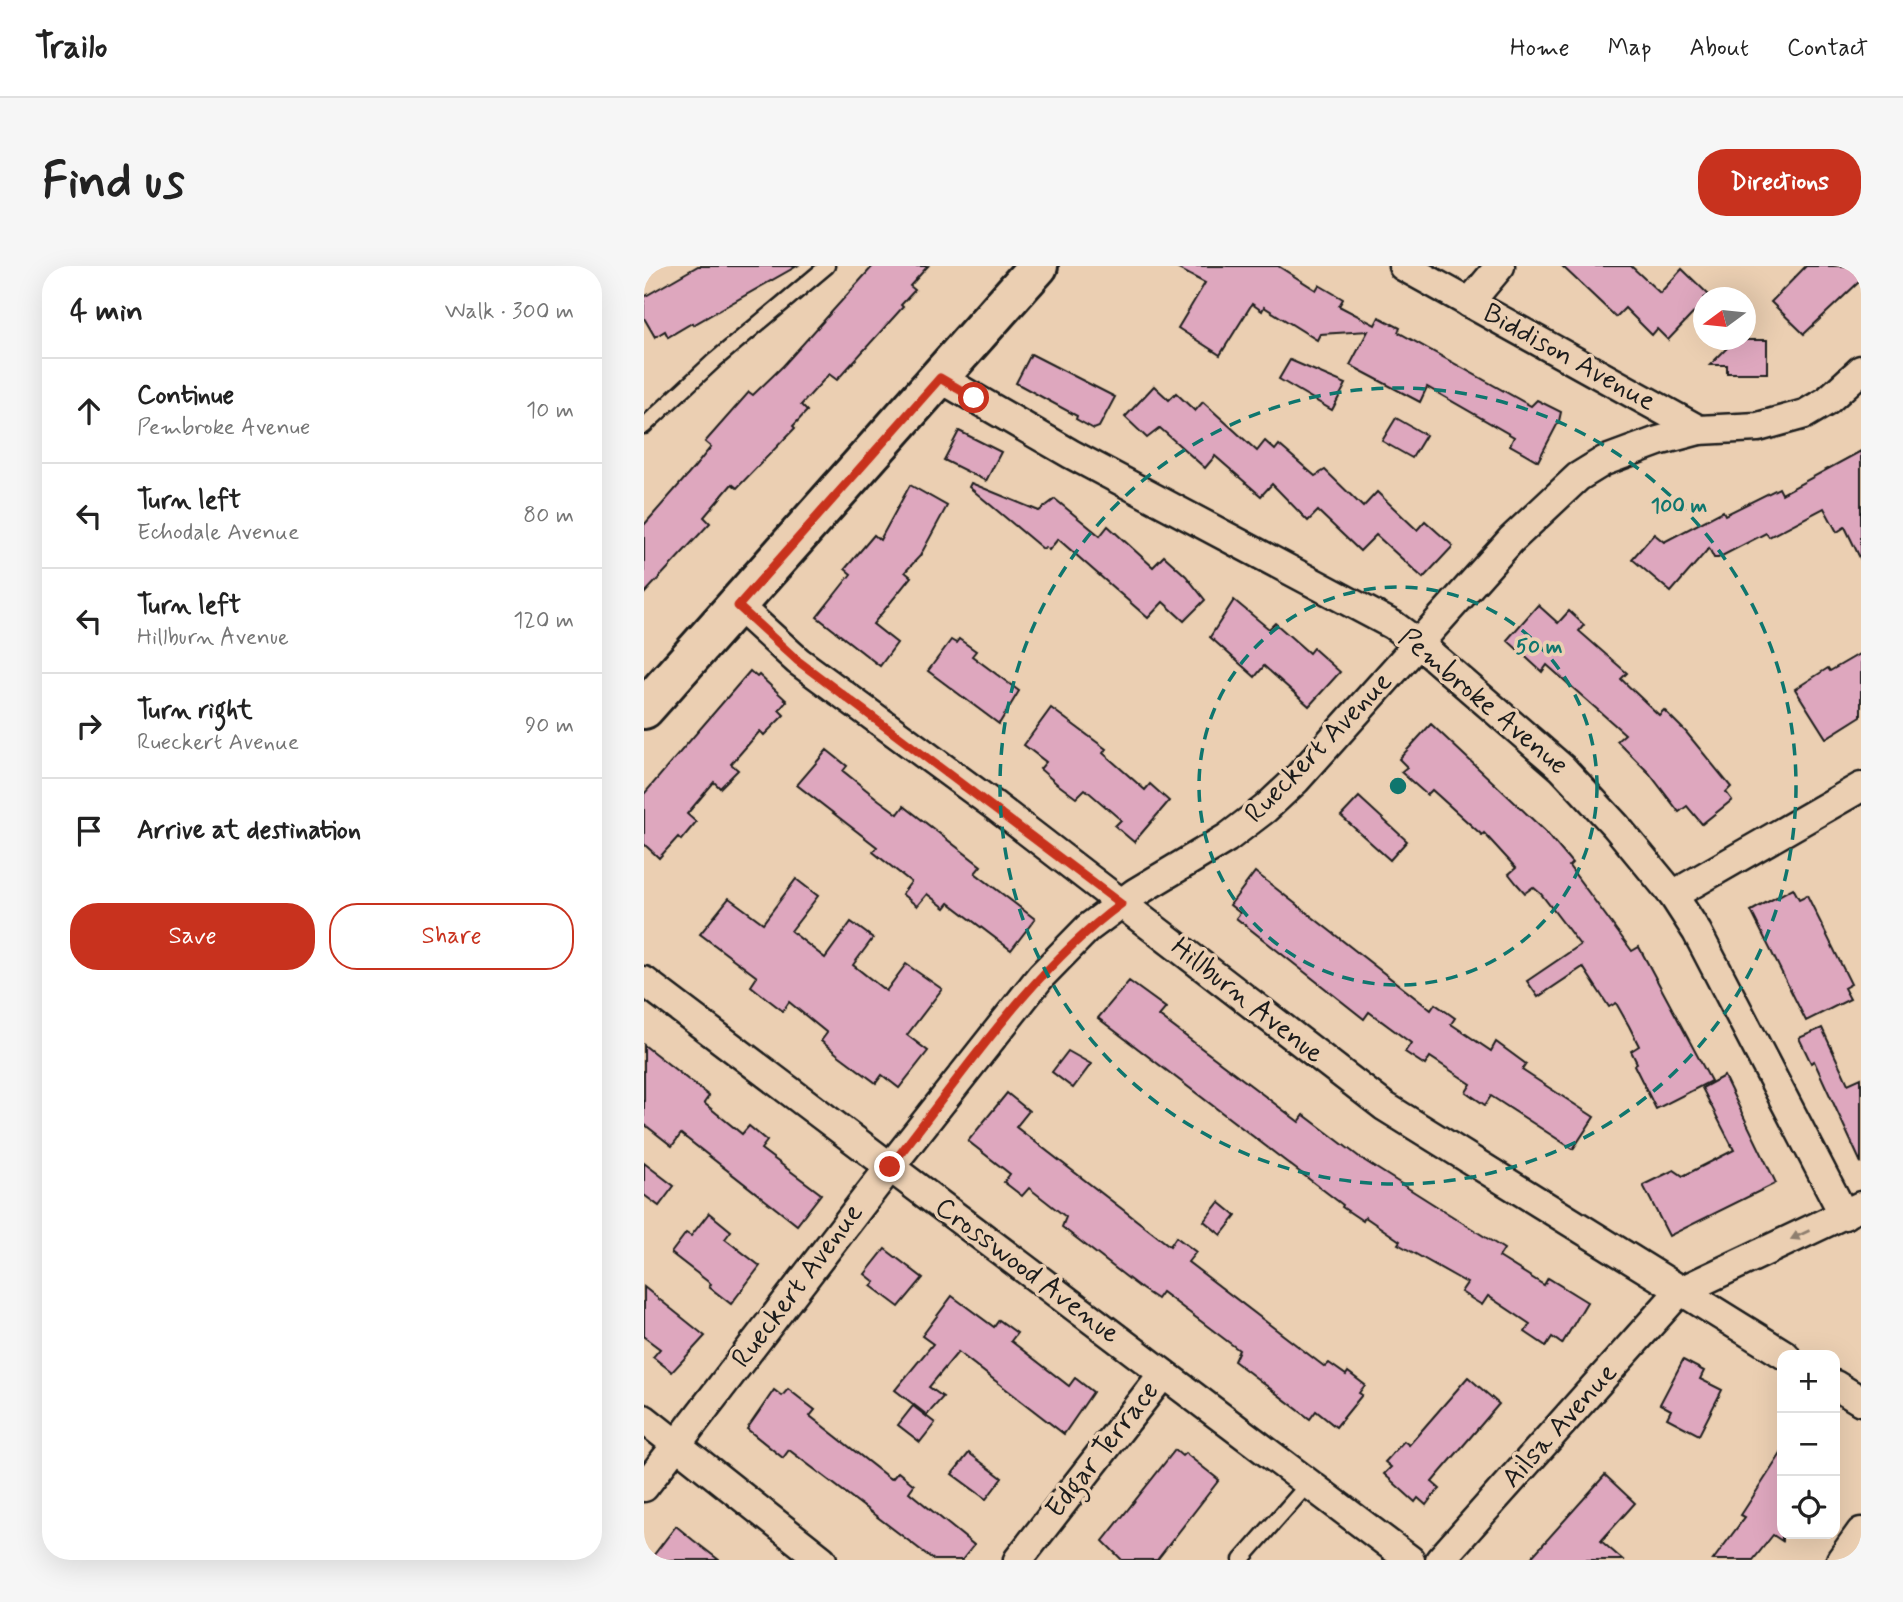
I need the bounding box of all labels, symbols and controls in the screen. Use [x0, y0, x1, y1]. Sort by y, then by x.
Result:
text: Trailo [35, 26, 107, 70]
text: Home [1510, 33, 1570, 64]
text: Map [1608, 33, 1652, 64]
text: About [1690, 33, 1749, 64]
text: Contact [1787, 33, 1868, 64]
button: Directions [1698, 149, 1861, 216]
text: Find us [42, 150, 185, 215]
north arrow [1693, 287, 1756, 350]
text: 4 min [70, 292, 143, 331]
street label: Biddison Avenue [1476, 295, 1662, 421]
text: Walk · 300 m [445, 297, 574, 327]
text: Continue [137, 379, 234, 413]
route start [958, 382, 989, 413]
icon: ahead [70, 392, 108, 430]
text: 10 m [526, 396, 574, 426]
text: Pembroke Avenue [137, 413, 310, 443]
text: Turn left [137, 484, 241, 518]
text: 100 m [1651, 492, 1707, 520]
icon: left [70, 497, 108, 535]
text: 80 m [523, 501, 574, 531]
text: Echodale Avenue [137, 518, 299, 548]
text: Turn left [137, 589, 241, 623]
icon: left [70, 602, 108, 640]
text: 120 m [513, 606, 574, 636]
street label: Pembroke Avenue [1390, 620, 1576, 784]
text: Hillburn Avenue [137, 623, 289, 653]
text: 50 m [1516, 633, 1563, 661]
street label: Rueckert Avenue [1237, 664, 1401, 832]
text: Turn right [137, 694, 253, 728]
icon: right [70, 707, 108, 745]
text: 90 m [525, 711, 574, 741]
text: Rueckert Avenue [137, 728, 299, 758]
centre of rings [1386, 774, 1410, 798]
icon: arrive [70, 812, 108, 850]
text: Arrive at destination [137, 814, 361, 848]
button: Save [70, 903, 315, 970]
button: Share [329, 903, 574, 970]
street label: Hillburn Avenue [1163, 930, 1331, 1072]
route end [874, 1151, 905, 1182]
street label: Crosswood Avenue [927, 1189, 1127, 1353]
street label: Rueckert Avenue [724, 1196, 872, 1376]
one-way arrow [1789, 1230, 1810, 1241]
map controls [1777, 1350, 1840, 1539]
button: + [1777, 1350, 1840, 1413]
street label: Ailsa Avenue [1494, 1356, 1626, 1496]
street label: Edgar Terrace [1038, 1374, 1171, 1528]
button: − [1777, 1413, 1840, 1476]
button: locate [1777, 1476, 1840, 1539]

